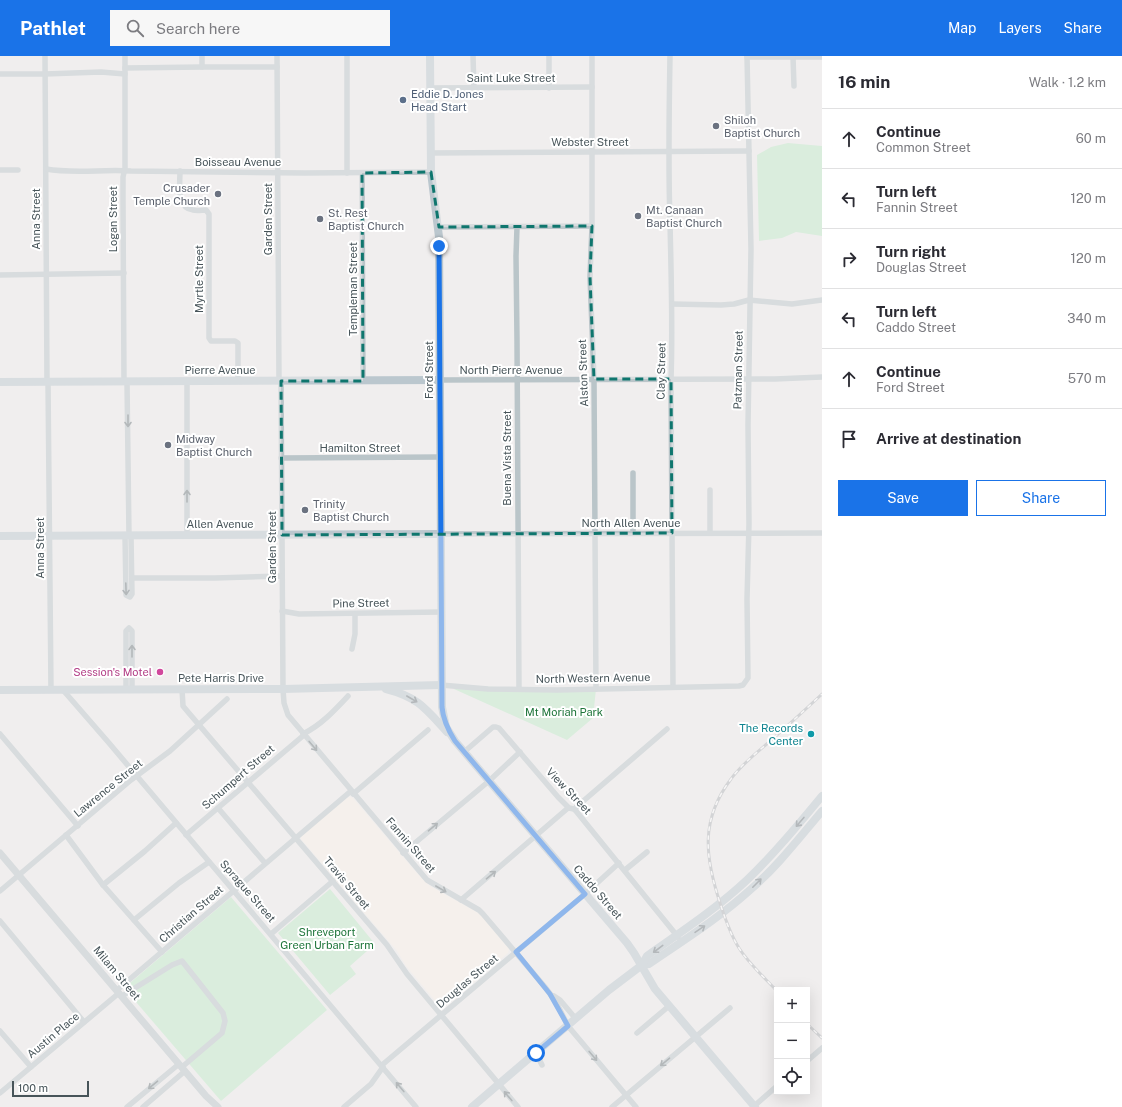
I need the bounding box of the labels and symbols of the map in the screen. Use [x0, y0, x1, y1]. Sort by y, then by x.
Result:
street label: Saint Luke Street [467, 72, 556, 84]
place label: Eddie D. Jones Head Start [411, 88, 484, 113]
marker: Eddie D. Jones Head Start [398, 95, 408, 105]
place label: Shiloh Baptist Church [724, 114, 800, 139]
marker: Shiloh Baptist Church [711, 121, 721, 131]
street label: Webster Street [551, 136, 629, 148]
street label: Boisseau Avenue [195, 156, 281, 168]
place label: Crusader Temple Church [133, 182, 210, 207]
street label: Garden Street [262, 183, 274, 255]
street label: Logan Street [107, 186, 119, 252]
street label: Anna Street [30, 188, 42, 250]
marker: Crusader Temple Church [213, 189, 223, 199]
place label: Mt. Canaan Baptist Church [646, 204, 722, 229]
place label: St. Rest Baptist Church [328, 207, 404, 232]
marker: Mt. Canaan Baptist Church [633, 211, 643, 221]
marker: St. Rest Baptist Church [315, 214, 325, 224]
route end [430, 237, 448, 255]
street label: Templeman Street [347, 242, 359, 336]
street label: Myrtle Street [193, 245, 205, 313]
street label: Patzman Street [731, 330, 745, 410]
street label: Alston Street [576, 339, 590, 407]
street label: Ford Street [423, 341, 435, 399]
street label: Clay Street [654, 342, 668, 400]
street label: Pierre Avenue [184, 364, 256, 376]
street label: North Pierre Avenue [460, 364, 562, 376]
street label: Buena Vista Street [501, 410, 513, 506]
one-way arrow [124, 414, 131, 427]
place label: Midway Baptist Church [176, 433, 252, 458]
marker: Midway Baptist Church [163, 440, 173, 450]
street label: Hamilton Street [319, 442, 401, 454]
one-way arrow [183, 490, 191, 503]
place label: Trinity Baptist Church [313, 498, 389, 523]
marker: Trinity Baptist Church [300, 505, 310, 515]
street label: Garden Street [266, 511, 278, 583]
street label: Anna Street [34, 517, 46, 579]
street label: North Allen Avenue [582, 517, 680, 529]
street label: Allen Avenue [186, 518, 254, 530]
one-way arrow [123, 582, 130, 595]
street label: Pine Street [332, 597, 390, 609]
one-way arrow [128, 645, 136, 658]
place label: Session's Motel [73, 666, 152, 678]
marker: Session's Motel [155, 667, 165, 677]
street label: North Western Avenue [536, 671, 650, 685]
street label: Pete Harris Drive [178, 672, 264, 684]
one-way arrow [406, 695, 418, 703]
park label: Mt Moriah Park [525, 706, 603, 718]
place label: The Records Center [739, 722, 803, 747]
marker: The Records Center [806, 729, 816, 739]
one-way arrow [308, 741, 318, 751]
street label: Schumpert Street [200, 742, 276, 812]
street label: Lawrence Street [71, 757, 145, 819]
street label: View Street [544, 765, 594, 817]
street label: Fannin Street [384, 815, 438, 875]
one-way arrow [795, 817, 804, 828]
one-way arrow [428, 823, 438, 832]
street label: Travis Street [322, 854, 372, 912]
street label: Sprague Street [218, 858, 278, 924]
street label: Caddo Street [571, 863, 625, 921]
one-way arrow [486, 870, 496, 879]
one-way arrow [752, 878, 762, 888]
street label: Christian Street [157, 883, 225, 945]
one-way arrow [435, 886, 447, 894]
one-way arrow [694, 925, 705, 933]
park label: Shreveport Green Urban Farm [280, 926, 374, 951]
street label: Milam Street [91, 944, 143, 1002]
one-way arrow [652, 944, 663, 953]
street label: Douglas Street [434, 952, 500, 1010]
street label: Austin Place [25, 1010, 81, 1060]
route start [527, 1044, 545, 1062]
one-way arrow [589, 1050, 598, 1061]
one-way arrow [660, 1057, 670, 1066]
scale bar [12, 1079, 89, 1098]
one-way arrow [148, 1081, 159, 1090]
one-way arrow [395, 1081, 404, 1092]
one-way arrow [504, 1090, 513, 1101]

